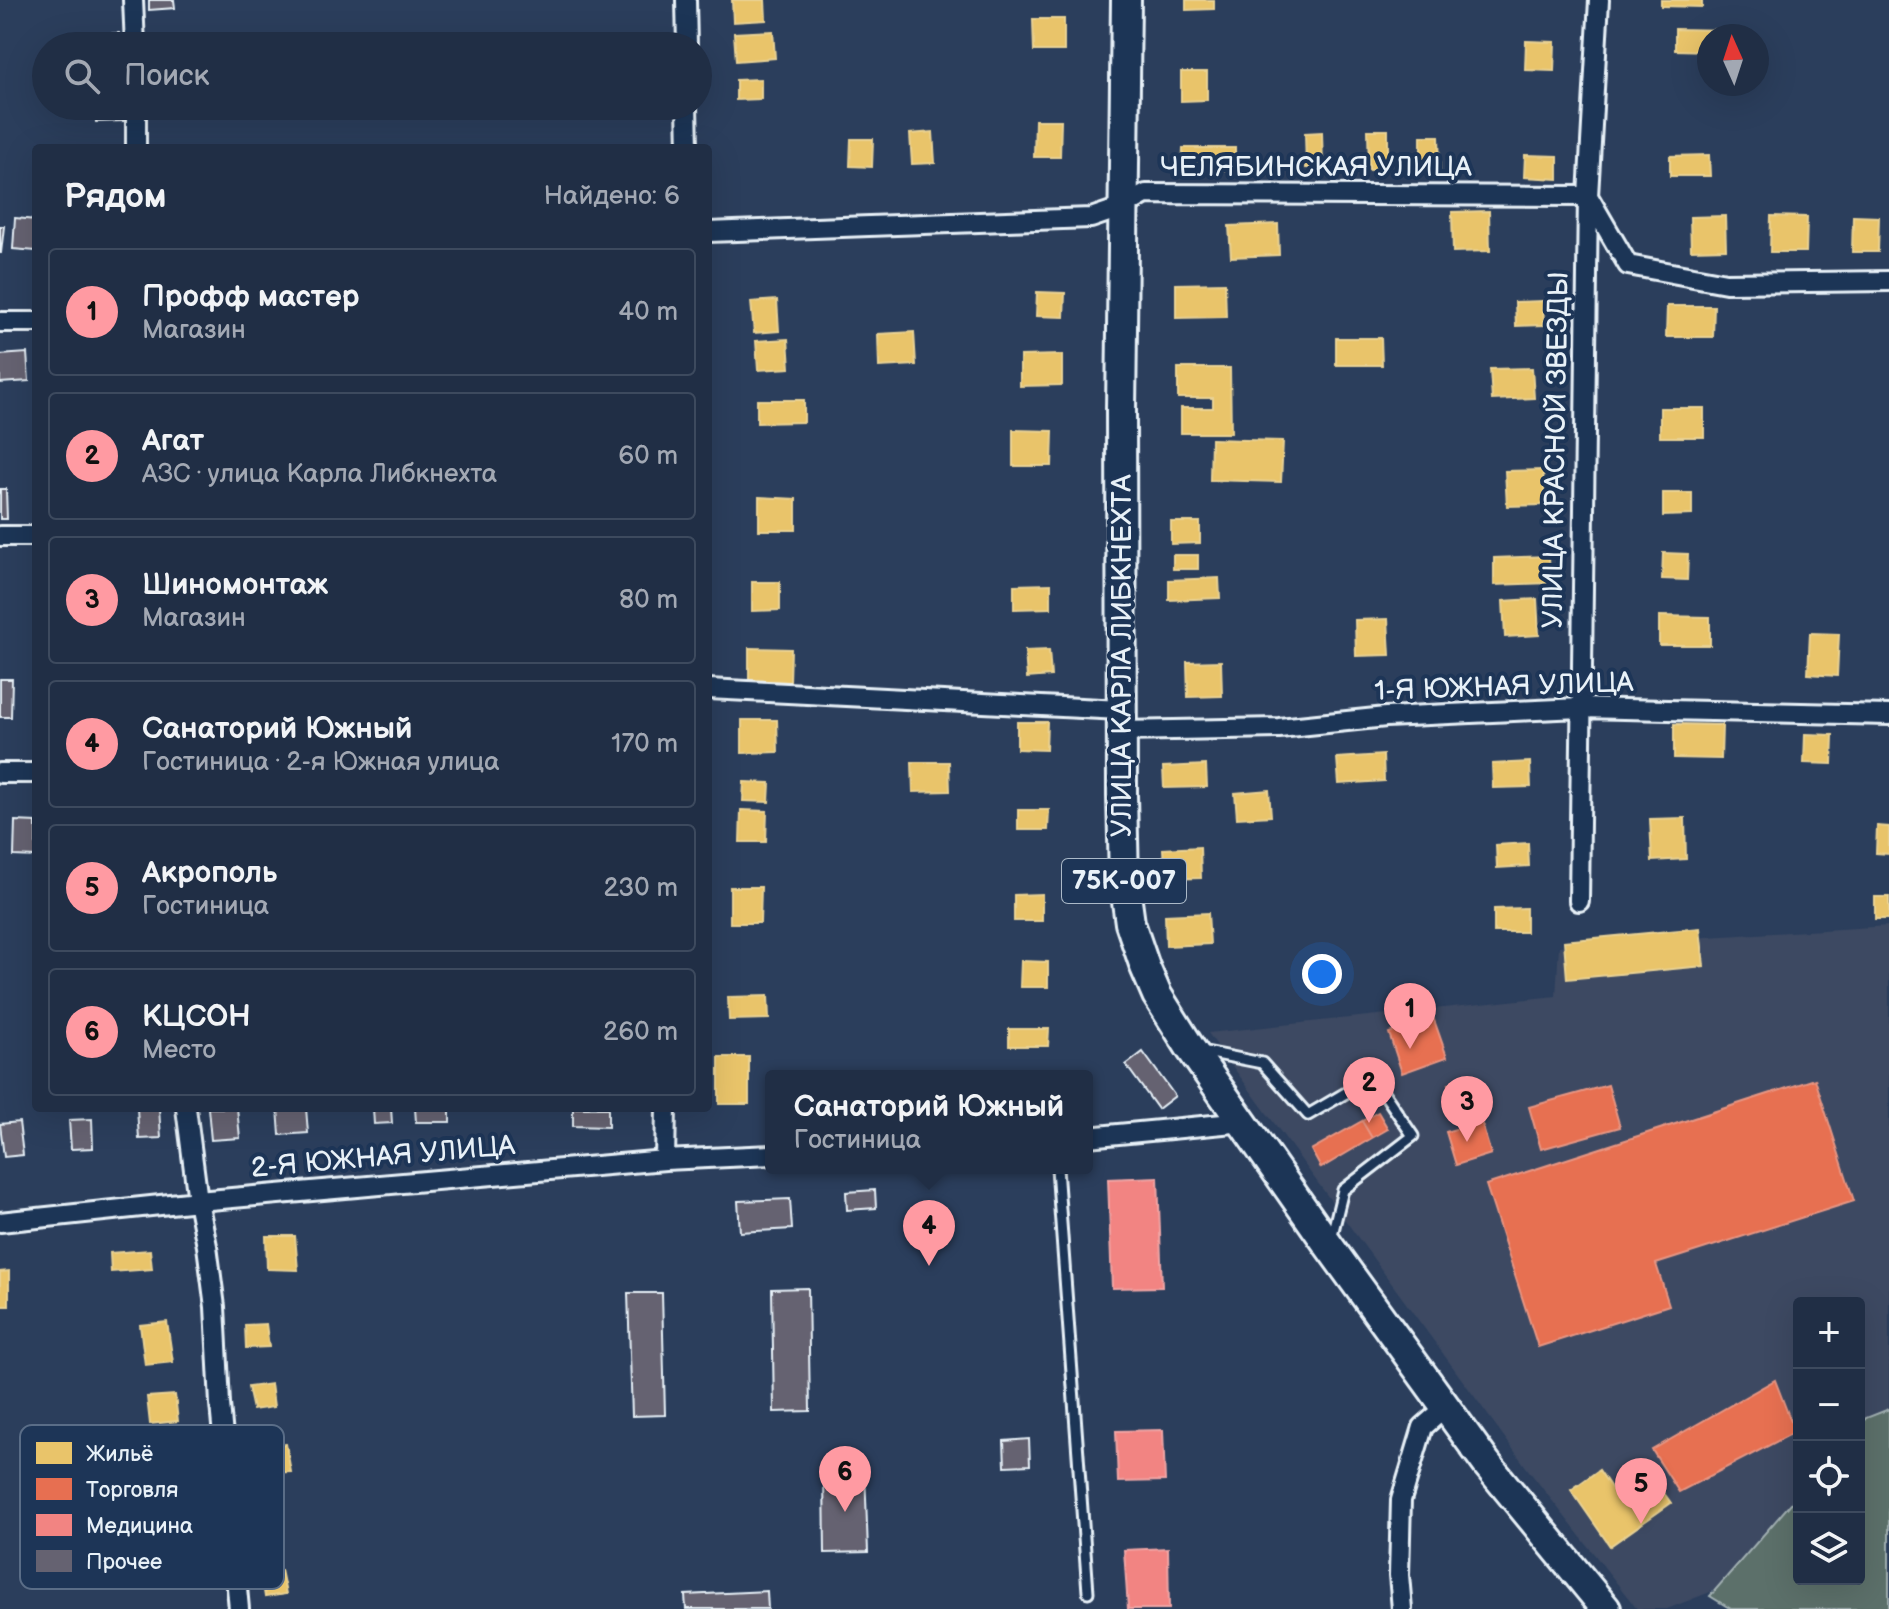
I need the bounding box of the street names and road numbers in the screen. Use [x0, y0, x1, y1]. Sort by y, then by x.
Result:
street label: ЧЕЛЯБИНСКАЯ УЛИЦА [1160, 151, 1473, 184]
street label: УЛИЦА КРАСНОЙ ЗВЕЗДЫ [1536, 271, 1576, 629]
street label: УЛИЦА КАРЛА ЛИБКНЕХТА [1106, 473, 1139, 838]
street label: 1-Я ЮЖНАЯ УЛИЦА [1374, 666, 1635, 708]
road number: 75К-007 [1062, 859, 1186, 903]
street label: 2-Я ЮЖНАЯ УЛИЦА [250, 1129, 517, 1185]

